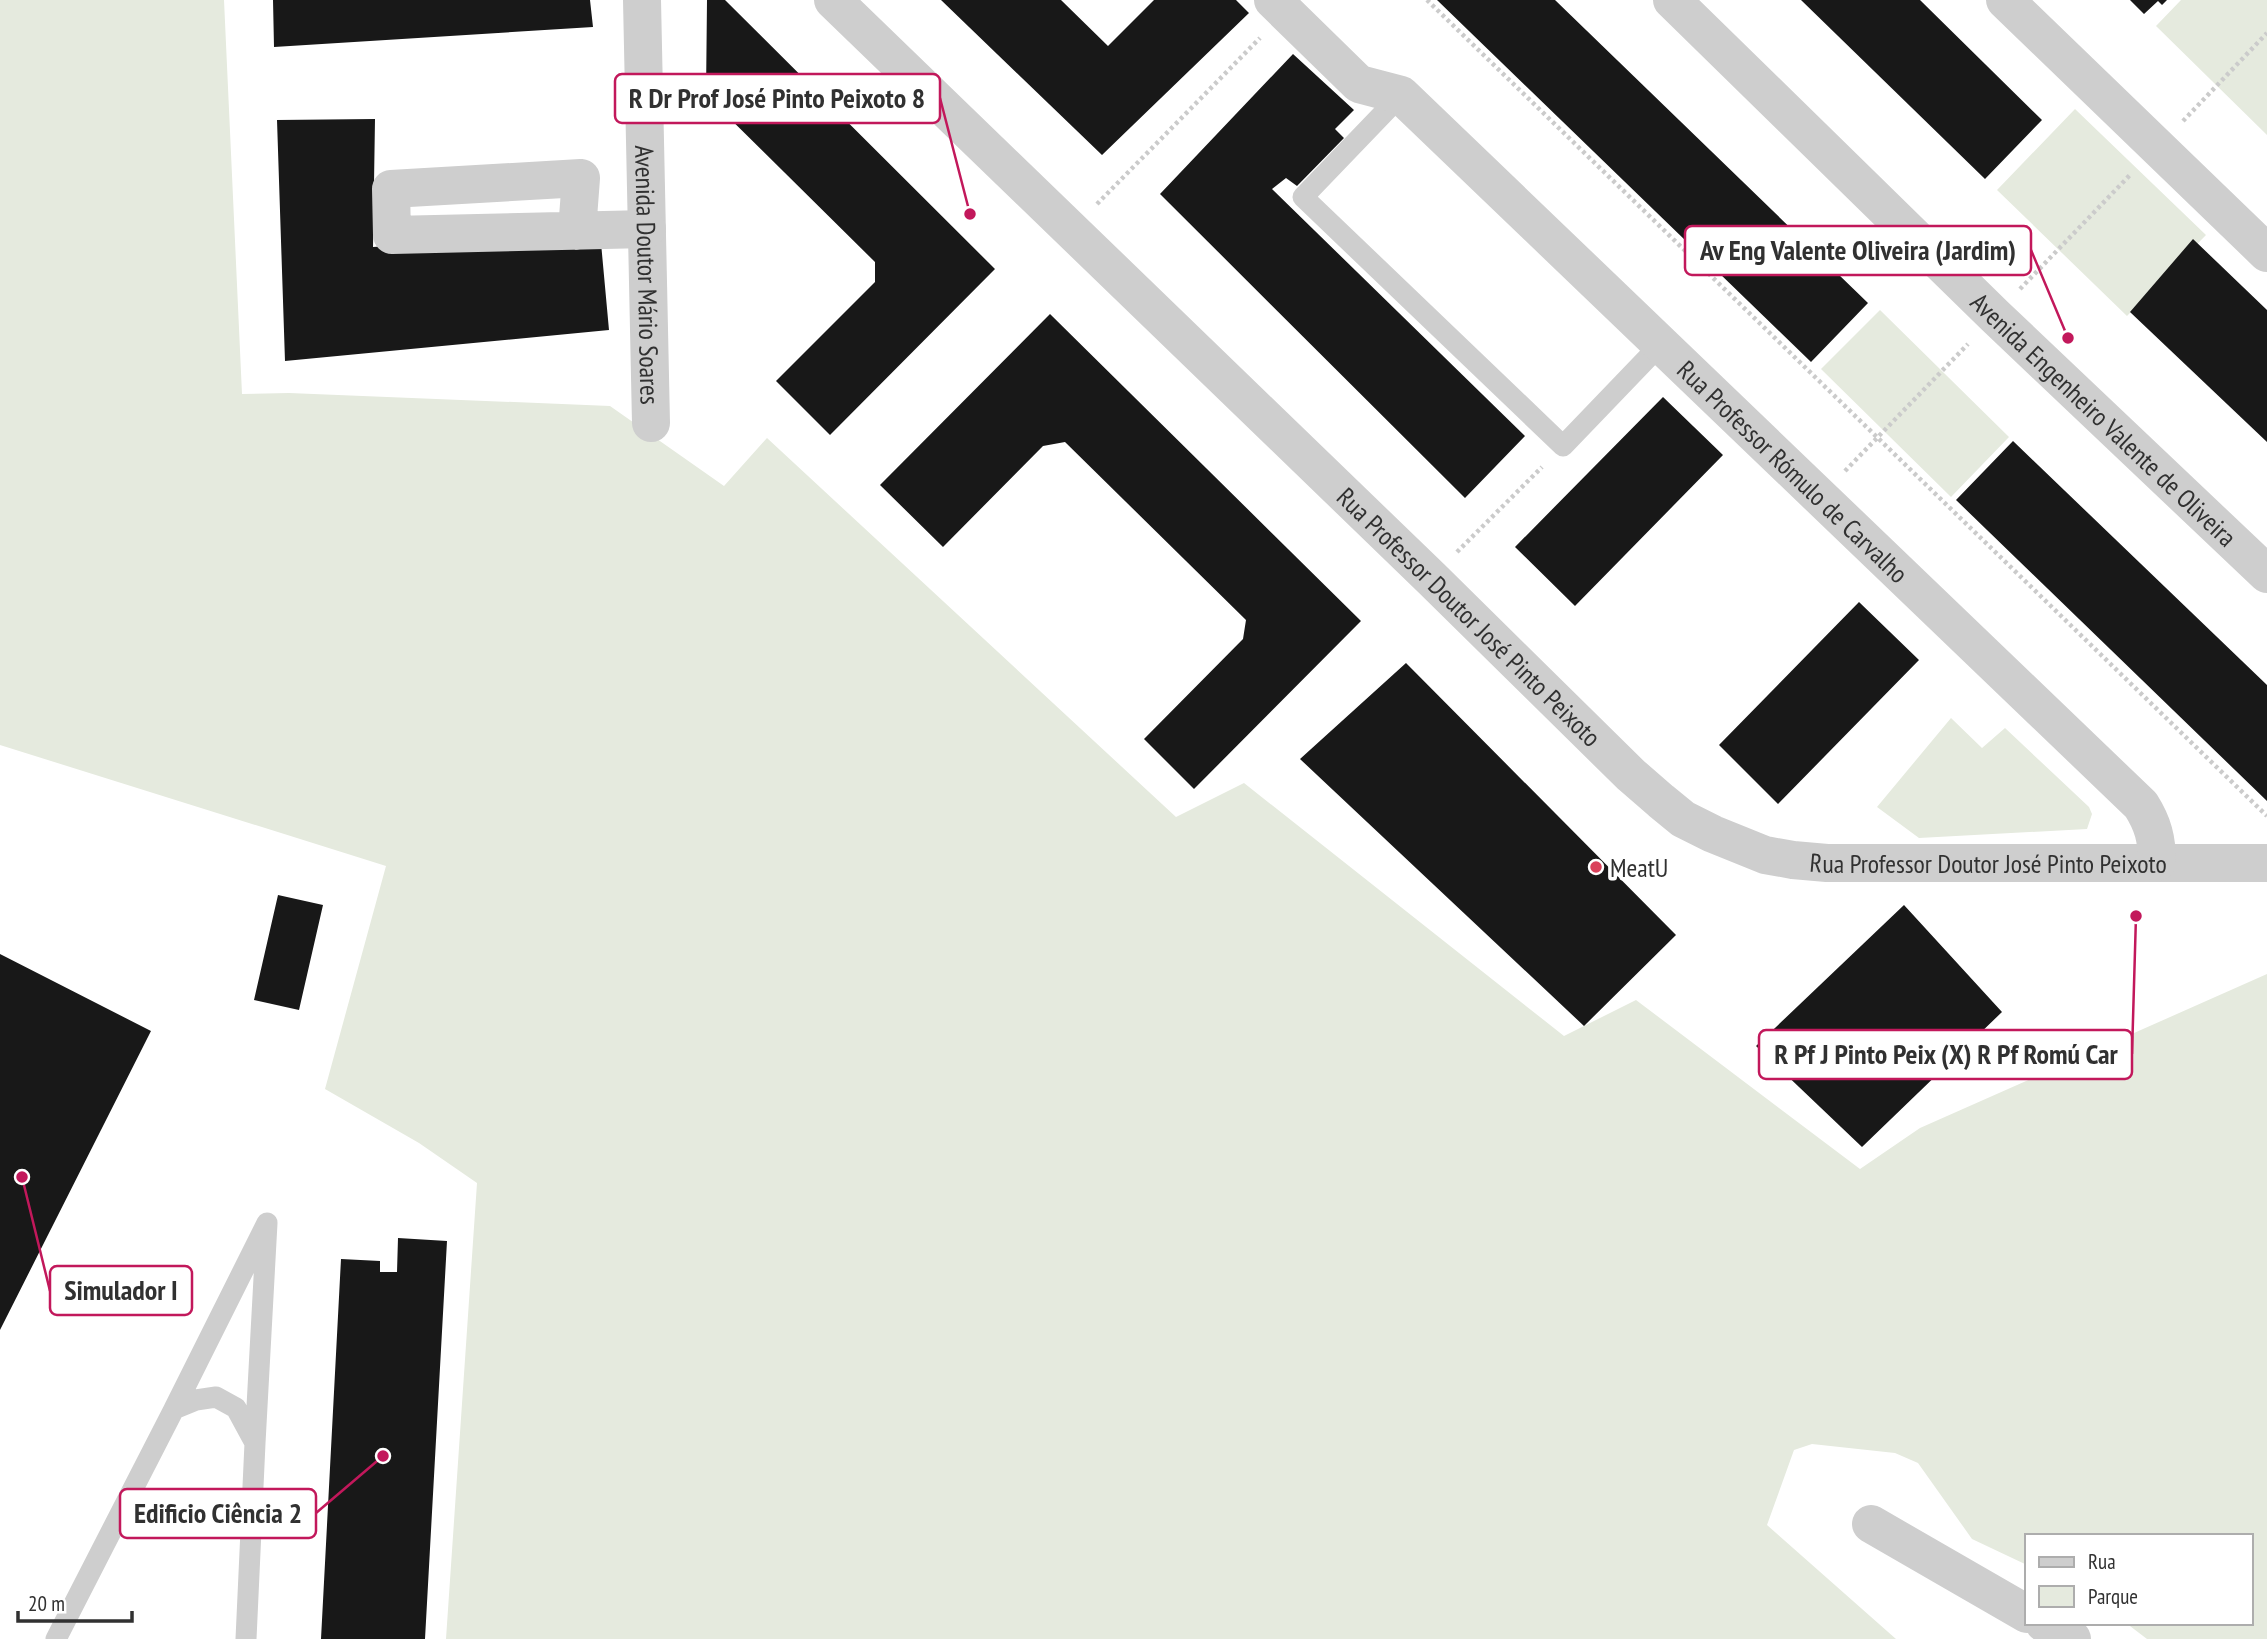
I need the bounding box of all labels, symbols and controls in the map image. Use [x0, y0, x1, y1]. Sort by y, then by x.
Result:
callout: R Dr Prof José Pinto Peixoto 8 [615, 74, 940, 123]
text: R Dr Prof José Pinto Peixoto 8 [629, 79, 925, 116]
street label: Avenida Doutor Mário Soares [629, 145, 667, 405]
callout: Av Eng Valente Oliveira (Jardim) [1685, 226, 2031, 275]
text: Av Eng Valente Oliveira (Jardim) [1699, 231, 2016, 268]
street label: Avenida Engenheiro Valente de Oliveira [1964, 285, 2244, 553]
street label: Rua Professor Rómulo de Carvalho [1671, 353, 1915, 589]
street label: Rua Professor Doutor José Pinto Peixoto [1330, 480, 1608, 753]
street label: Rua Professor Doutor José Pinto Peixoto [1809, 845, 2167, 880]
place label: MeatU [1610, 851, 1668, 884]
marker: MeatU [1588, 859, 1604, 875]
callout: R Pf J Pinto Peix (X) R Pf Romú Car [1759, 1030, 2132, 1079]
text: R Pf J Pinto Peix (X) R Pf Romú Car [1774, 1035, 2119, 1072]
callout: Simulador I [50, 1266, 192, 1315]
text: Simulador I [64, 1271, 178, 1308]
callout: Edificio Ciência 2 [120, 1489, 316, 1538]
text: Edificio Ciência 2 [134, 1494, 302, 1531]
legend [2025, 1534, 2253, 1625]
text: Rua [2088, 1548, 2116, 1575]
scale bar [18, 1580, 131, 1624]
text: Parque [2088, 1583, 2138, 1610]
text: 20 m [28, 1590, 65, 1617]

